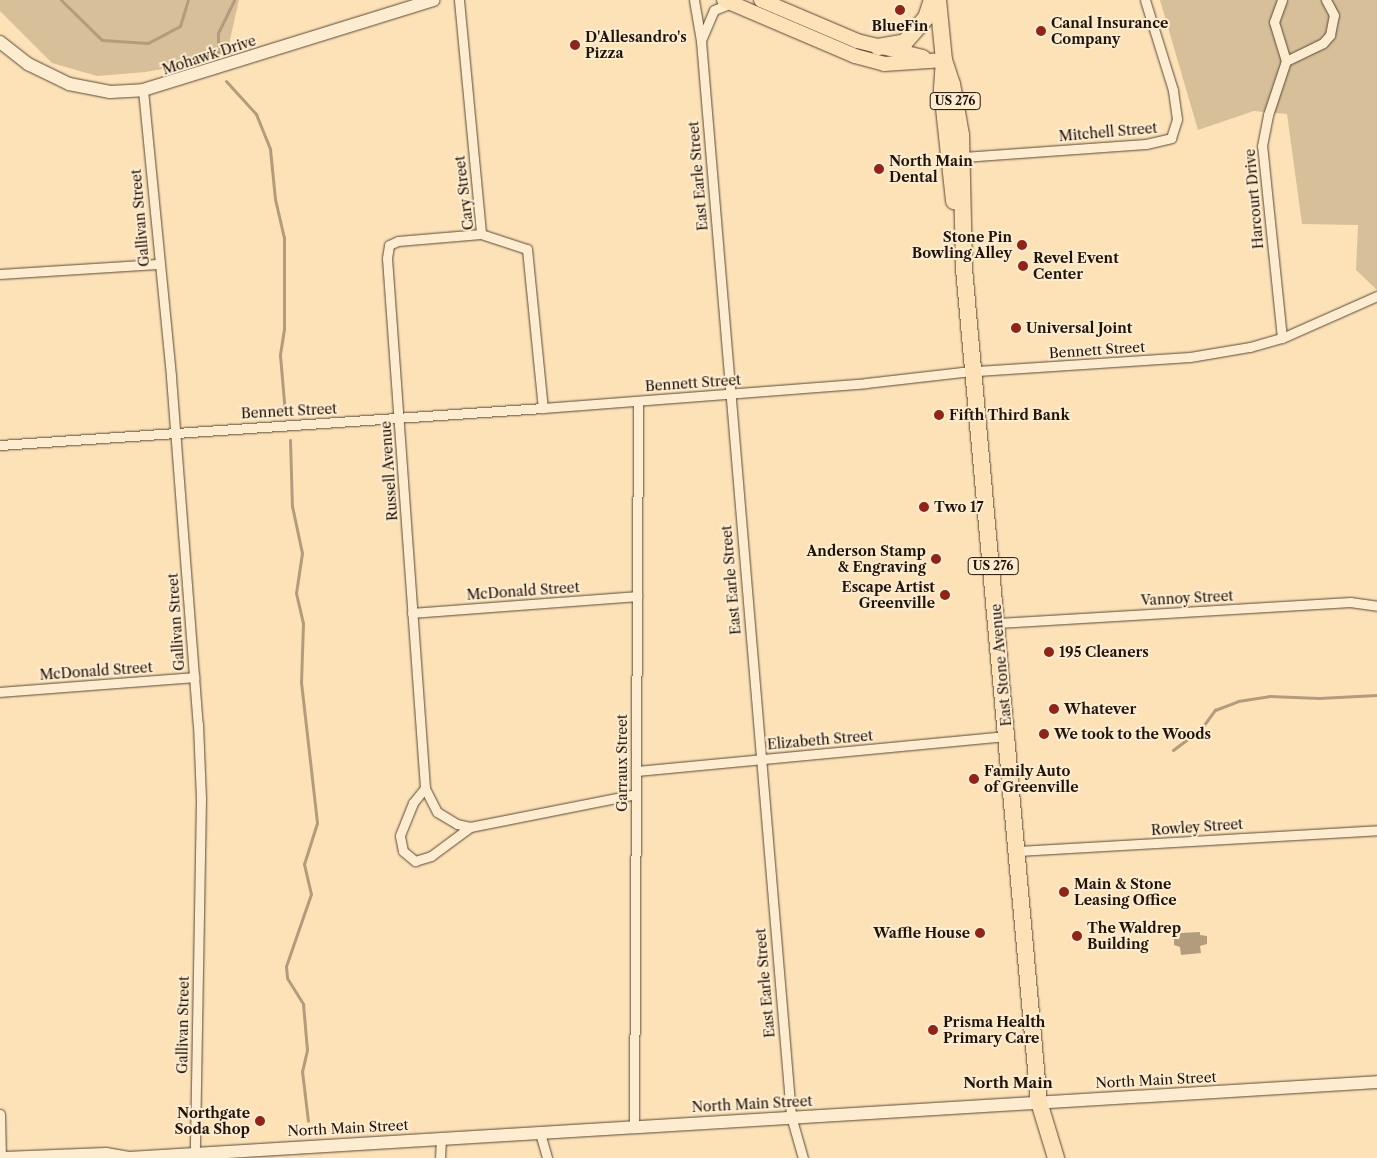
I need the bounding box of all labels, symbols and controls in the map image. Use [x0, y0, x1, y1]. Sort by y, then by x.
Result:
marker: BlueFin [894, 4, 906, 16]
place label: Canal Insurance Company [1051, 15, 1168, 48]
place label: BlueFin [872, 18, 928, 34]
marker: Canal Insurance Company [1035, 25, 1047, 37]
place label: D'Allesandro's Pizza [585, 29, 687, 62]
street label: Mohawk Drive [160, 32, 258, 78]
marker: D'Allesandro's Pizza [569, 39, 581, 51]
road number: US 276 [929, 92, 981, 110]
street label: Mitchell Street [1058, 119, 1158, 145]
street label: East Earle Street [685, 120, 711, 232]
street label: Harcourt Drive [1241, 148, 1267, 250]
place label: North Main Dental [889, 153, 973, 186]
street label: Cary Street [451, 155, 477, 231]
marker: North Main Dental [873, 163, 885, 175]
street label: Gallivan Street [127, 169, 153, 267]
place label: Stone Pin Bowling Alley [911, 229, 1012, 262]
marker: Stone Pin Bowling Alley [1016, 239, 1028, 251]
place label: Revel Event Center [1033, 250, 1119, 282]
marker: Revel Event Center [1017, 260, 1029, 272]
place label: Universal Joint [1026, 320, 1132, 336]
marker: Universal Joint [1010, 322, 1022, 334]
street label: Bennett Street [1048, 338, 1146, 362]
street label: Bennett Street [644, 371, 742, 395]
street label: Bennett Street [240, 400, 338, 422]
place label: Fifth Third Bank [949, 407, 1070, 423]
marker: Fifth Third Bank [933, 409, 945, 421]
street label: Russell Avenue [377, 420, 401, 522]
place label: Two 17 [934, 499, 983, 515]
marker: Two 17 [918, 501, 930, 513]
street label: East Earle Street [718, 524, 744, 636]
place label: Anderson Stamp & Engraving [807, 543, 926, 576]
marker: Anderson Stamp & Engraving [930, 553, 942, 565]
road number: US 276 [967, 556, 1019, 576]
street label: Gallivan Street [164, 573, 188, 671]
street label: McDonald Street [466, 579, 580, 603]
place label: Escape Artist Greenville [841, 579, 935, 612]
street label: Vannoy Street [1140, 587, 1234, 609]
marker: Escape Artist Greenville [939, 589, 951, 601]
street label: East Stone Avenue [987, 603, 1015, 727]
place label: 195 Cleaners [1059, 644, 1149, 660]
marker: 195 Cleaners [1043, 646, 1055, 658]
street label: McDonald Street [39, 659, 153, 683]
place label: Whatever [1064, 701, 1136, 717]
marker: Whatever [1048, 703, 1060, 715]
street label: Garraux Street [614, 714, 630, 812]
place label: We took to the Woods [1054, 726, 1212, 742]
street label: Elizabeth Street [766, 727, 874, 753]
marker: We took to the Woods [1038, 728, 1050, 740]
place label: Family Auto of Greenville [984, 763, 1078, 796]
marker: Family Auto of Greenville [968, 773, 980, 785]
street label: Rowley Street [1150, 815, 1244, 839]
place label: Main & Stone Leasing Office [1074, 876, 1177, 909]
marker: Main & Stone Leasing Office [1058, 886, 1070, 898]
place label: The Waldrep Building [1087, 920, 1182, 952]
place label: Waffle House [873, 925, 970, 941]
street label: East Earle Street [752, 927, 778, 1039]
marker: Waffle House [974, 927, 986, 939]
marker: The Waldrep Building [1071, 930, 1083, 942]
street label: Gallivan Street [174, 976, 192, 1074]
place label: Prisma Health Primary Care [943, 1014, 1046, 1046]
marker: Prisma Health Primary Care [927, 1024, 939, 1036]
street label: North Main Street [1095, 1068, 1217, 1092]
district label: North Main [963, 1074, 1053, 1092]
street label: North Main Street [691, 1092, 813, 1116]
place label: Northgate Soda Shop [174, 1105, 250, 1138]
marker: Northgate Soda Shop [254, 1115, 266, 1127]
street label: North Main Street [287, 1116, 409, 1140]

